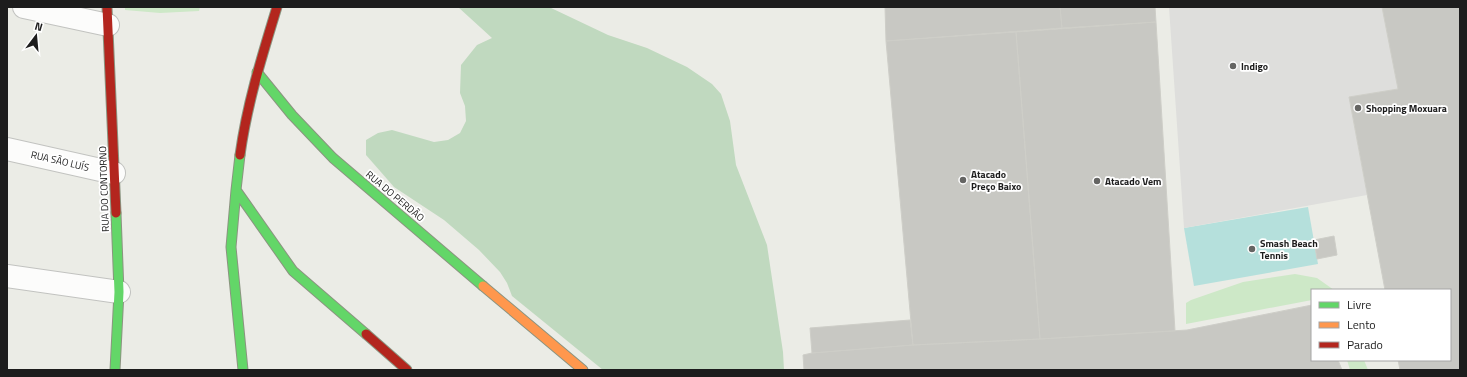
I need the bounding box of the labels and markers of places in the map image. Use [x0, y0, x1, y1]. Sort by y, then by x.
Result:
place label: Indigo [1241, 59, 1268, 74]
marker: Indigo [1228, 61, 1238, 71]
place label: Shopping Moxuara [1366, 101, 1447, 116]
marker: Shopping Moxuara [1353, 103, 1363, 113]
place label: Atacado Preço Baixo [971, 167, 1021, 194]
place label: Atacado Vem [1105, 174, 1161, 189]
marker: Atacado Preço Baixo [958, 175, 968, 185]
marker: Atacado Vem [1092, 176, 1102, 186]
place label: Smash Beach Tennis [1260, 236, 1318, 263]
marker: Smash Beach Tennis [1247, 244, 1257, 254]

